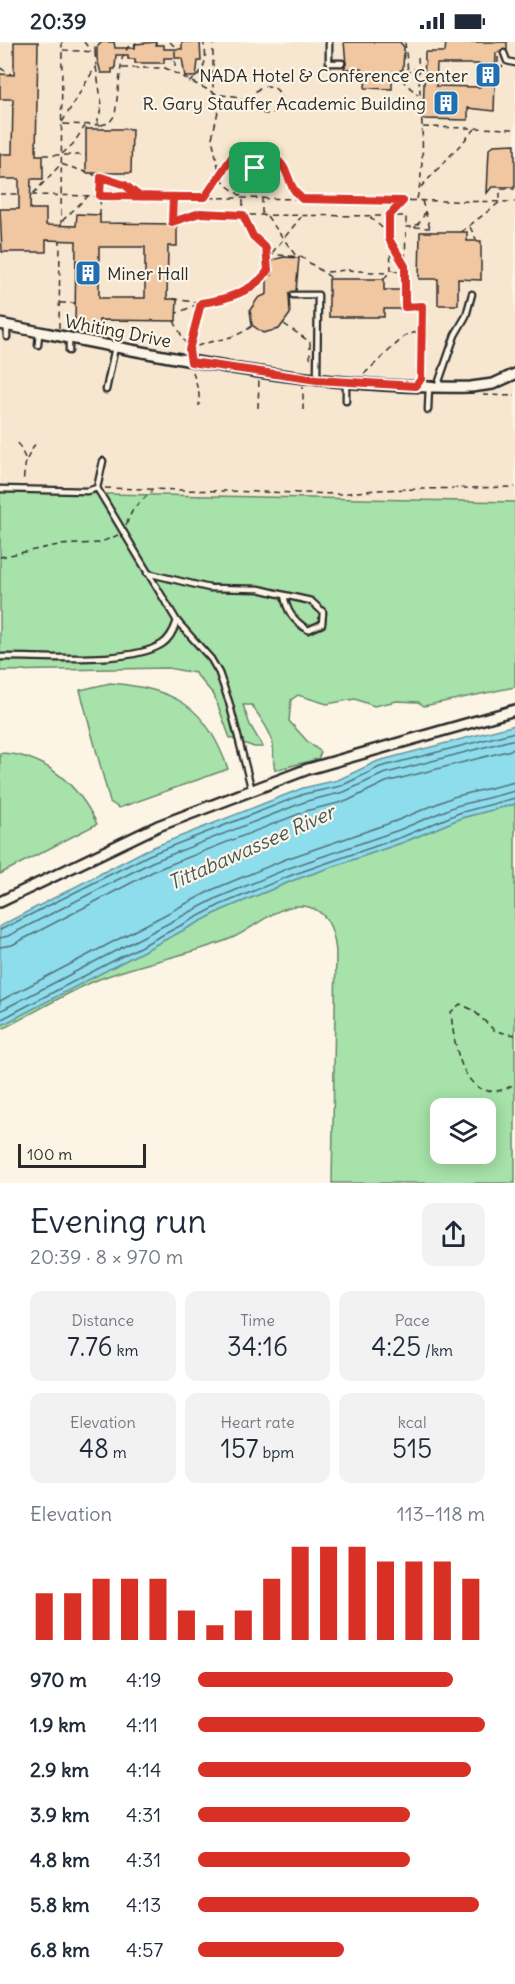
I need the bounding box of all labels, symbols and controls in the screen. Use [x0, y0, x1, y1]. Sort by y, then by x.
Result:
text: 20:39 [30, 7, 87, 35]
building icon: NADA Hotel & Conference Center [473, 60, 503, 90]
place label: NADA Hotel & Conference Center [199, 64, 469, 87]
building icon: R. Gary Stauffer Academic Building [431, 88, 461, 118]
place label: R. Gary Stauffer Academic Building [143, 92, 426, 115]
pin [229, 142, 280, 193]
icon: arrive [238, 151, 271, 184]
building icon: Miner Hall [73, 258, 103, 288]
place label: Miner Hall [107, 262, 189, 285]
street label: Whiting Drive [63, 309, 173, 353]
water label: Tittabawassee River [164, 798, 341, 895]
map controls [430, 1098, 496, 1164]
button: layers [430, 1098, 496, 1164]
scale bar [18, 1141, 146, 1168]
text: 100 m [27, 1144, 72, 1164]
text: Evening run [30, 1200, 206, 1242]
button: share [422, 1203, 485, 1266]
text: 20:39 · 8 × 970 m [30, 1244, 183, 1269]
text: Distance [72, 1310, 134, 1330]
text: Time [240, 1310, 275, 1330]
text: Pace [395, 1310, 430, 1330]
text: 7.76 [67, 1330, 113, 1363]
text: 34:16 [227, 1330, 288, 1363]
text: 4:25 [371, 1330, 421, 1363]
text: km [113, 1340, 139, 1360]
text: /km [421, 1340, 453, 1360]
text: Elevation [70, 1412, 136, 1432]
text: Heart rate [220, 1412, 295, 1432]
text: kcal [398, 1412, 427, 1432]
text: 48 [79, 1432, 109, 1465]
text: 157 [221, 1432, 259, 1465]
text: 515 [392, 1432, 432, 1465]
text: m [109, 1442, 127, 1462]
text: bpm [259, 1442, 294, 1462]
text: Elevation [30, 1501, 112, 1526]
text: 113–118 m [397, 1501, 485, 1526]
text: 970 m [30, 1667, 87, 1692]
text: 4:19 [126, 1667, 162, 1692]
text: 1.9 km [30, 1712, 86, 1737]
text: 4:11 [126, 1712, 158, 1737]
text: 2.9 km [30, 1757, 89, 1782]
text: 4:14 [126, 1757, 162, 1782]
text: 3.9 km [30, 1802, 90, 1827]
text: 4:31 [126, 1802, 161, 1827]
text: 4.8 km [30, 1847, 90, 1872]
text: 4:31 [126, 1847, 161, 1872]
text: 5.8 km [30, 1892, 90, 1917]
text: 4:13 [126, 1892, 161, 1917]
text: 6.8 km [30, 1937, 90, 1962]
text: 4:57 [126, 1937, 163, 1962]

